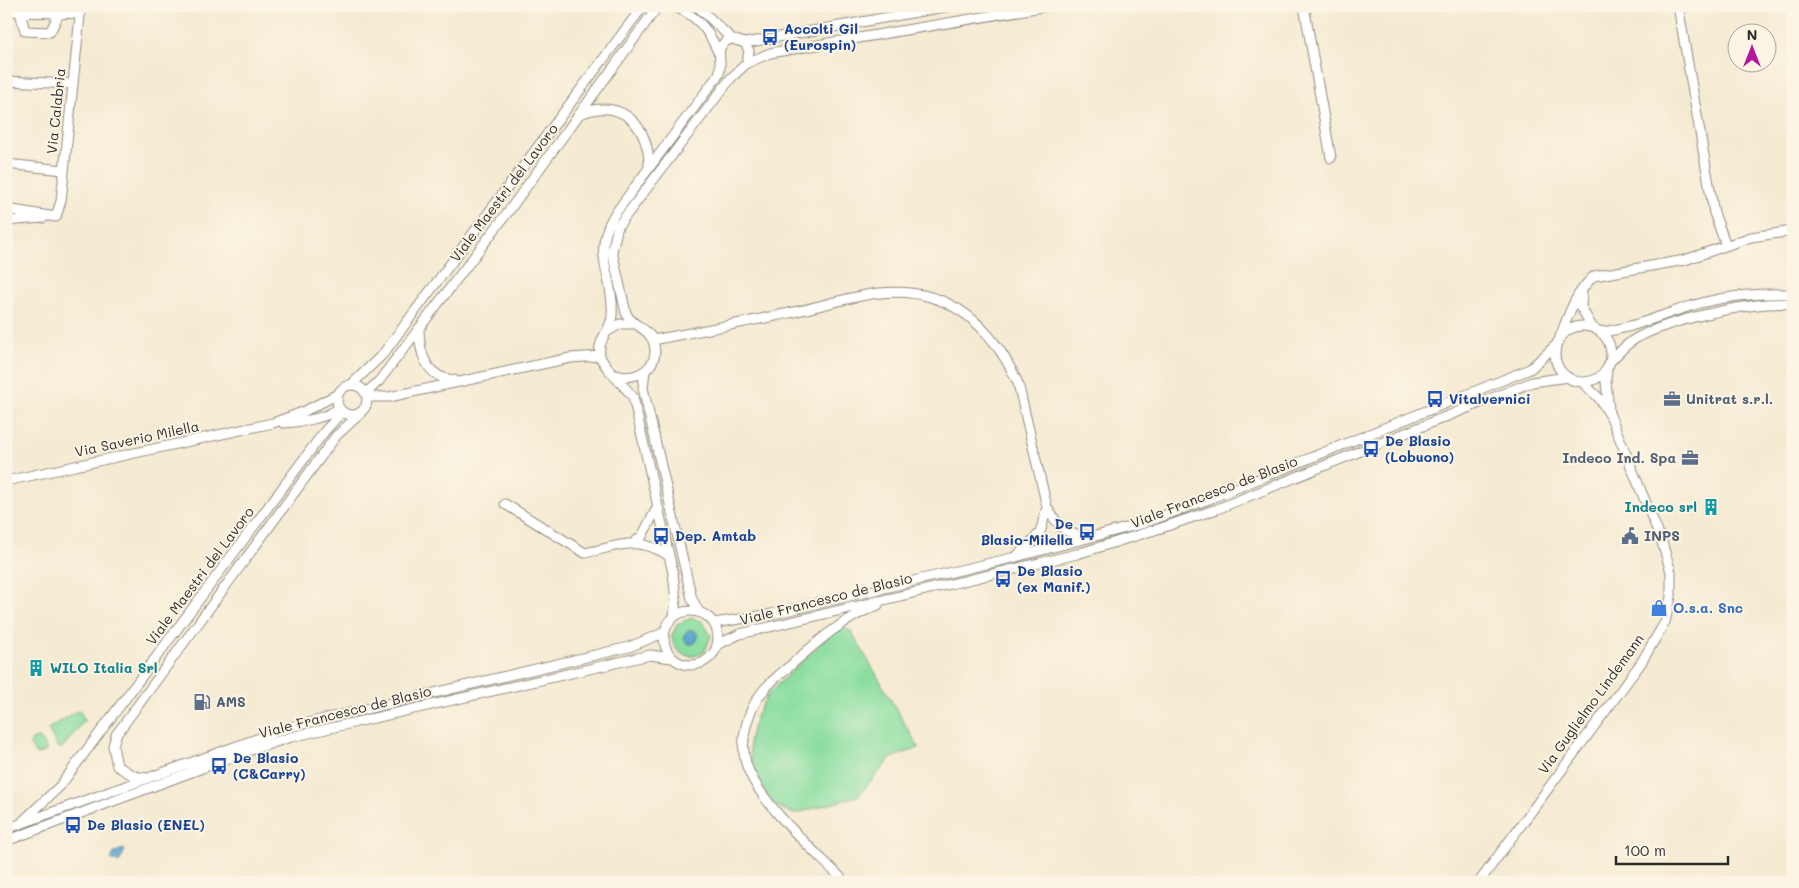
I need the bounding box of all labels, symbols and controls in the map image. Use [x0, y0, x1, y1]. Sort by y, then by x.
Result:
place label: Accolti Gil (Eurospin) [784, 19, 858, 54]
north arrow [1726, 22, 1776, 72]
text: N [1747, 25, 1757, 44]
bus stop icon: Accolti Gil (Eurospin) [760, 27, 780, 47]
street label: Via Calabria [42, 67, 69, 155]
street label: Viale Maestri del Lavoro [445, 120, 562, 266]
bus stop icon: Vitalvernici [1425, 389, 1445, 409]
place label: Vitalvernici [1449, 389, 1531, 408]
office icon: Unitrat s.r.l. [1662, 389, 1682, 409]
place label: Unitrat s.r.l. [1686, 389, 1773, 408]
street label: Via Saverio Milella [73, 416, 201, 461]
place label: De Blasio (Lobuono) [1385, 431, 1454, 466]
bus stop icon: De Blasio (Lobuono) [1361, 439, 1381, 459]
place label: Indeco Ind. Spa [1562, 448, 1676, 467]
office icon: Indeco Ind. Spa [1680, 448, 1700, 468]
street label: Viale Francesco de Blasio [1128, 451, 1300, 532]
place label: Indeco srl [1625, 497, 1697, 516]
building icon: Indeco srl [1701, 497, 1721, 517]
street label: Viale Maestri del Lavoro [141, 503, 258, 649]
place label: De Blasio-Milella [981, 514, 1073, 549]
bus stop icon: De Blasio-Milella [1077, 522, 1097, 542]
bus stop icon: Dep. Amtab [651, 526, 671, 546]
place label: Dep. Amtab [675, 526, 756, 545]
public building icon: INPS [1620, 526, 1640, 546]
place label: INPS [1644, 526, 1680, 545]
place label: De Blasio (ex Manif.) [1017, 561, 1090, 596]
street label: Viale Francesco de Blasio [738, 568, 914, 629]
bus stop icon: De Blasio (ex Manif.) [993, 569, 1013, 589]
shop icon: O.s.a. Snc [1649, 598, 1669, 618]
place label: O.s.a. Snc [1673, 598, 1743, 617]
street label: Via Guglielmo Lindemann [1533, 630, 1648, 778]
building icon: WILO Italia Srl [26, 658, 46, 678]
place label: WILO Italia Srl [50, 658, 158, 677]
street label: Viale Francesco de Blasio [257, 681, 433, 742]
fuel station icon: AMS [192, 692, 212, 712]
place label: AMS [216, 692, 246, 711]
place label: De Blasio (C&Carry) [233, 748, 306, 783]
bus stop icon: De Blasio (C&Carry) [209, 756, 229, 776]
bus stop icon: De Blasio (ENEL) [63, 815, 83, 835]
place label: De Blasio (ENEL) [87, 815, 205, 834]
scale bar [1616, 833, 1729, 865]
text: 100 m [1624, 840, 1666, 860]

